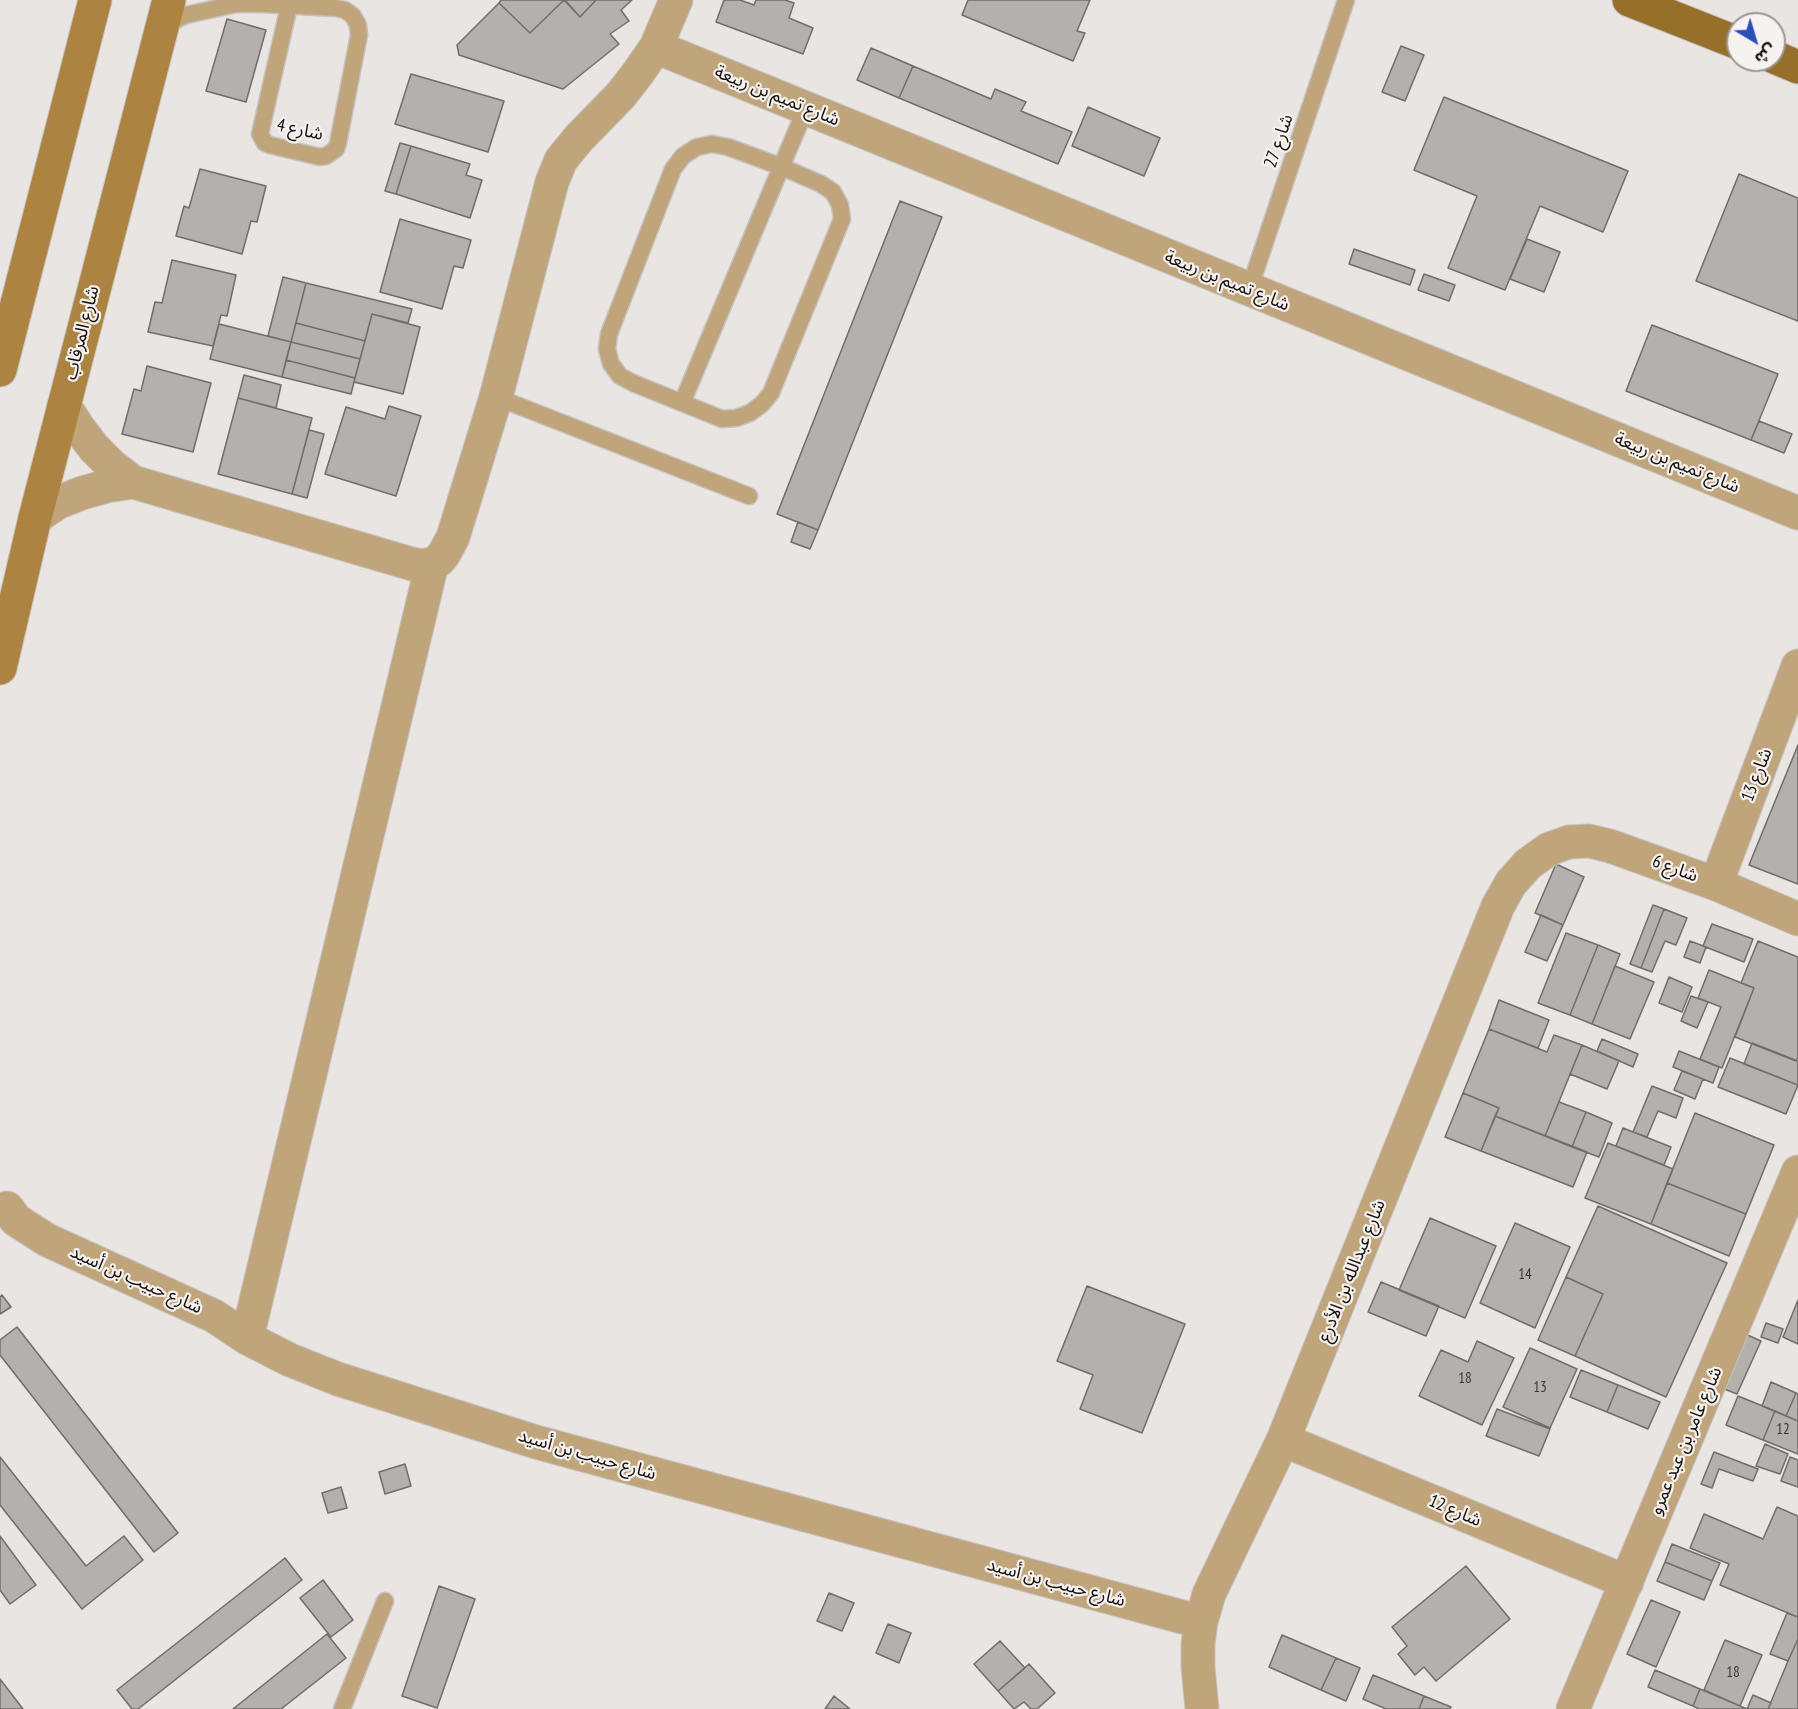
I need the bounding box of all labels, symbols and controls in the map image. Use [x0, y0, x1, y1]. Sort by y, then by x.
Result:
north arrow [1726, 12, 1786, 72]
text: ش [1751, 40, 1781, 69]
street label: شارع تميم بن ربيعة [711, 61, 843, 131]
street label: شارع 27 [1260, 111, 1298, 171]
street label: شارع 4 [275, 115, 325, 145]
street label: شارع تميم بن ربيعة [1161, 246, 1293, 316]
street label: شارع المرقاب [60, 284, 104, 382]
street label: شارع تميم بن ربيعة [1611, 428, 1743, 498]
street label: شارع 13 [1737, 745, 1777, 805]
street label: شارع 6 [1649, 851, 1701, 887]
street label: شارع عبدالله بن الأدرع [1314, 1197, 1390, 1345]
street label: شارع حبيب بن أسيد [67, 1241, 205, 1319]
house number: 14 [1518, 1266, 1532, 1284]
street label: شارع عامر بن عبد عمرو [1645, 1364, 1727, 1518]
house number: 18 [1458, 1370, 1472, 1388]
house number: 13 [1533, 1379, 1547, 1397]
house number: 12 [1776, 1421, 1790, 1439]
street label: شارع حبيب بن أسيد [516, 1425, 658, 1485]
street label: شارع 12 [1425, 1490, 1485, 1532]
street label: شارع حبيب بن أسيد [984, 1554, 1128, 1612]
house number: 18 [1726, 1664, 1740, 1682]

